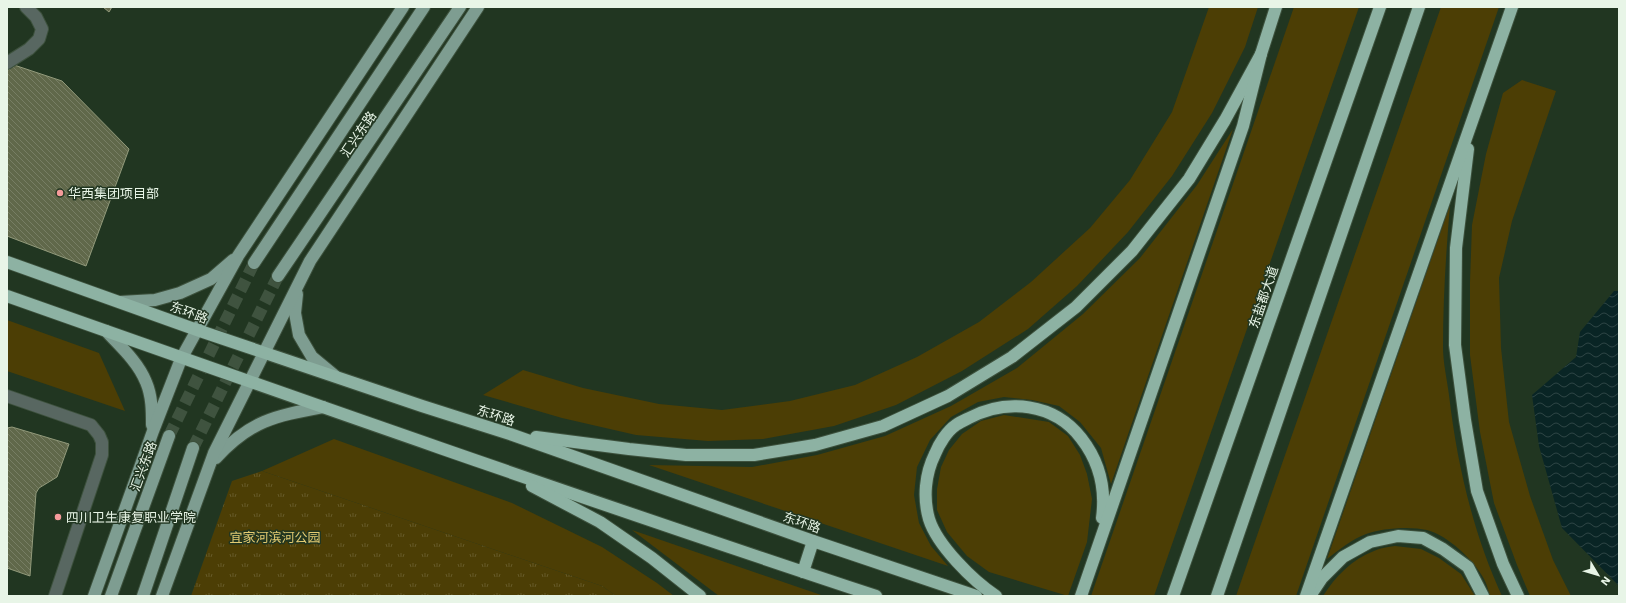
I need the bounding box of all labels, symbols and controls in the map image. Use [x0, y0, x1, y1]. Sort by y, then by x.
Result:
street label: 汇兴东路 [338, 109, 379, 160]
place label: 华西集团项目部 [68, 186, 159, 201]
marker: 华西集团项目部 [55, 188, 65, 198]
street label: 东盐都大道 [1246, 264, 1281, 330]
street label: 东环路 [168, 299, 210, 326]
street label: 东环路 [475, 402, 517, 429]
street label: 汇兴东路 [128, 439, 159, 493]
street label: 东环路 [781, 509, 823, 536]
place label: 四川卫生康复职业学院 [66, 510, 196, 525]
marker: 四川卫生康复职业学院 [53, 512, 63, 522]
park label: 宜家河滨河公园 [229, 530, 321, 545]
north arrow [1578, 555, 1618, 595]
text: N [1598, 574, 1613, 588]

